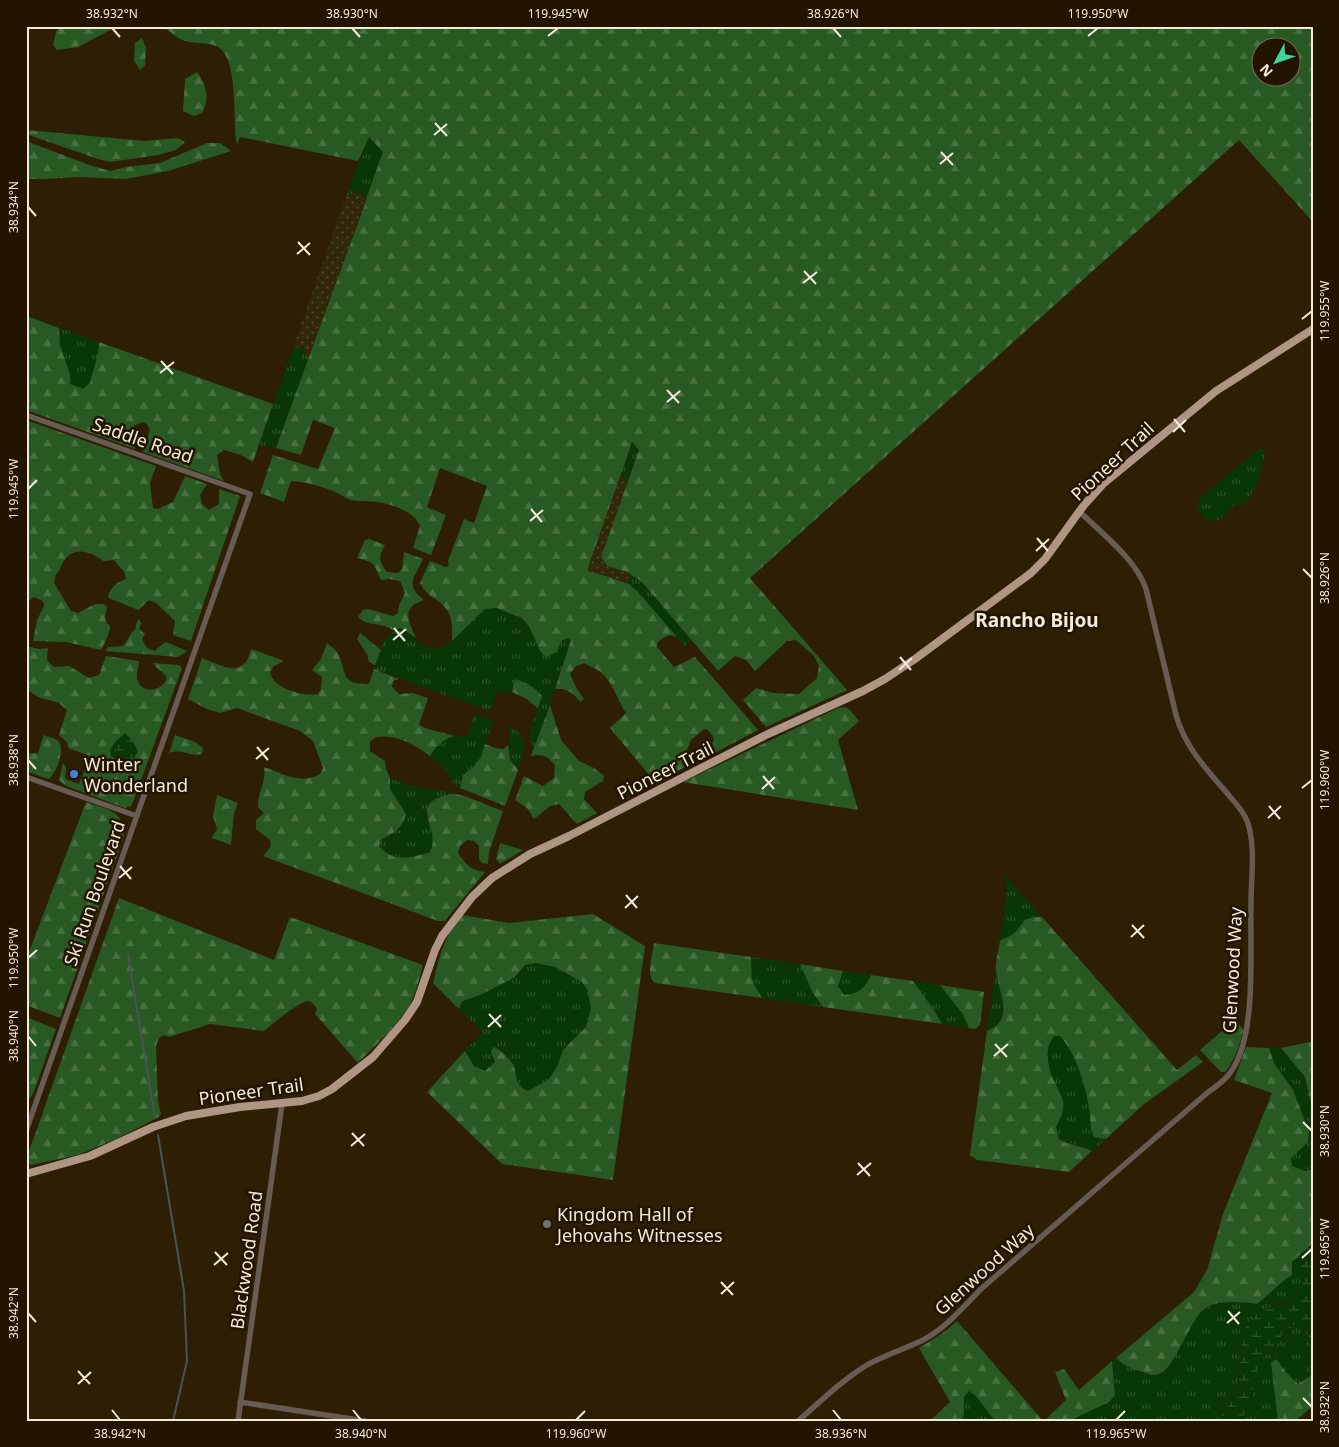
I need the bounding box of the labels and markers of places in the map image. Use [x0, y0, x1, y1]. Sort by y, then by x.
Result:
place label: Winter Wonderland [84, 752, 188, 797]
marker: Winter Wonderland [68, 768, 80, 780]
place label: Kingdom Hall of Jehovahs Witnesses [555, 1202, 723, 1247]
marker: Kingdom Hall of Jehovahs Witnesses [541, 1218, 553, 1230]

